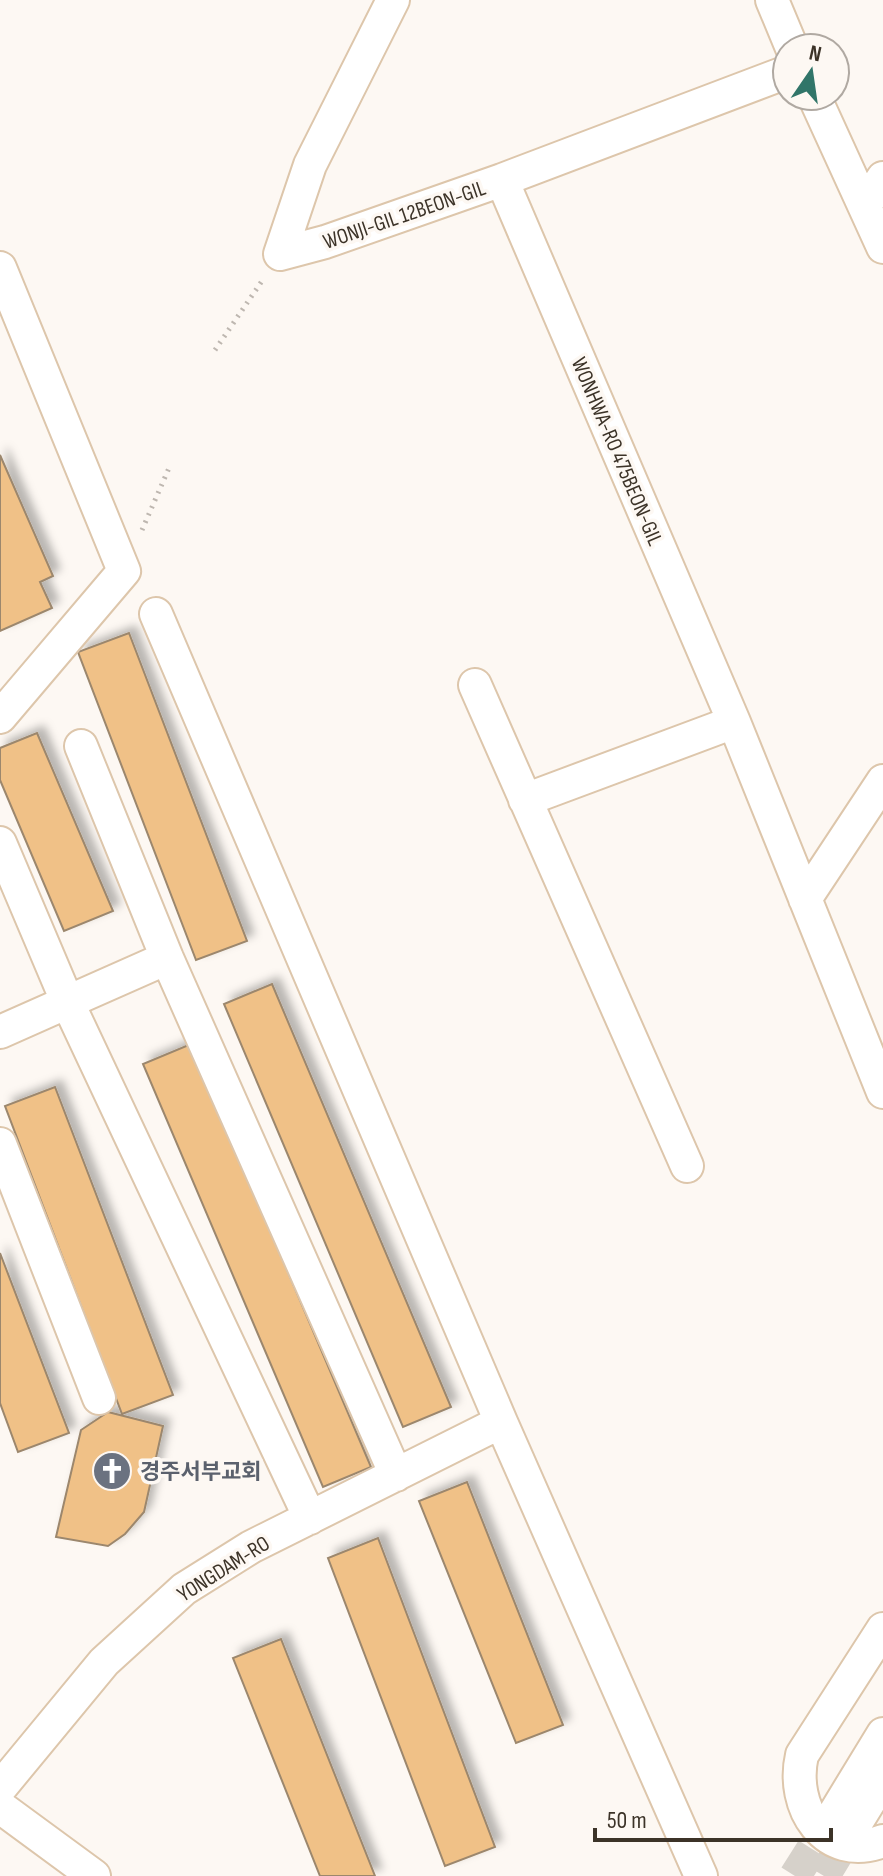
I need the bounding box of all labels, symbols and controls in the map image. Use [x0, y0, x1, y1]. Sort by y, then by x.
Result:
north arrow [771, 32, 851, 112]
text: N [806, 39, 824, 68]
street label: WONJI-GIL 12BEON-GIL [320, 175, 489, 256]
street label: WONHWA-RO 475BEON-GIL [565, 353, 668, 550]
church icon: 경주서부교회 [91, 1450, 133, 1492]
place label: 경주서부교회 [140, 1459, 261, 1486]
street label: YONGDAM-RO [173, 1530, 275, 1608]
scale bar [595, 1792, 831, 1842]
text: 50 m [607, 1806, 647, 1835]

